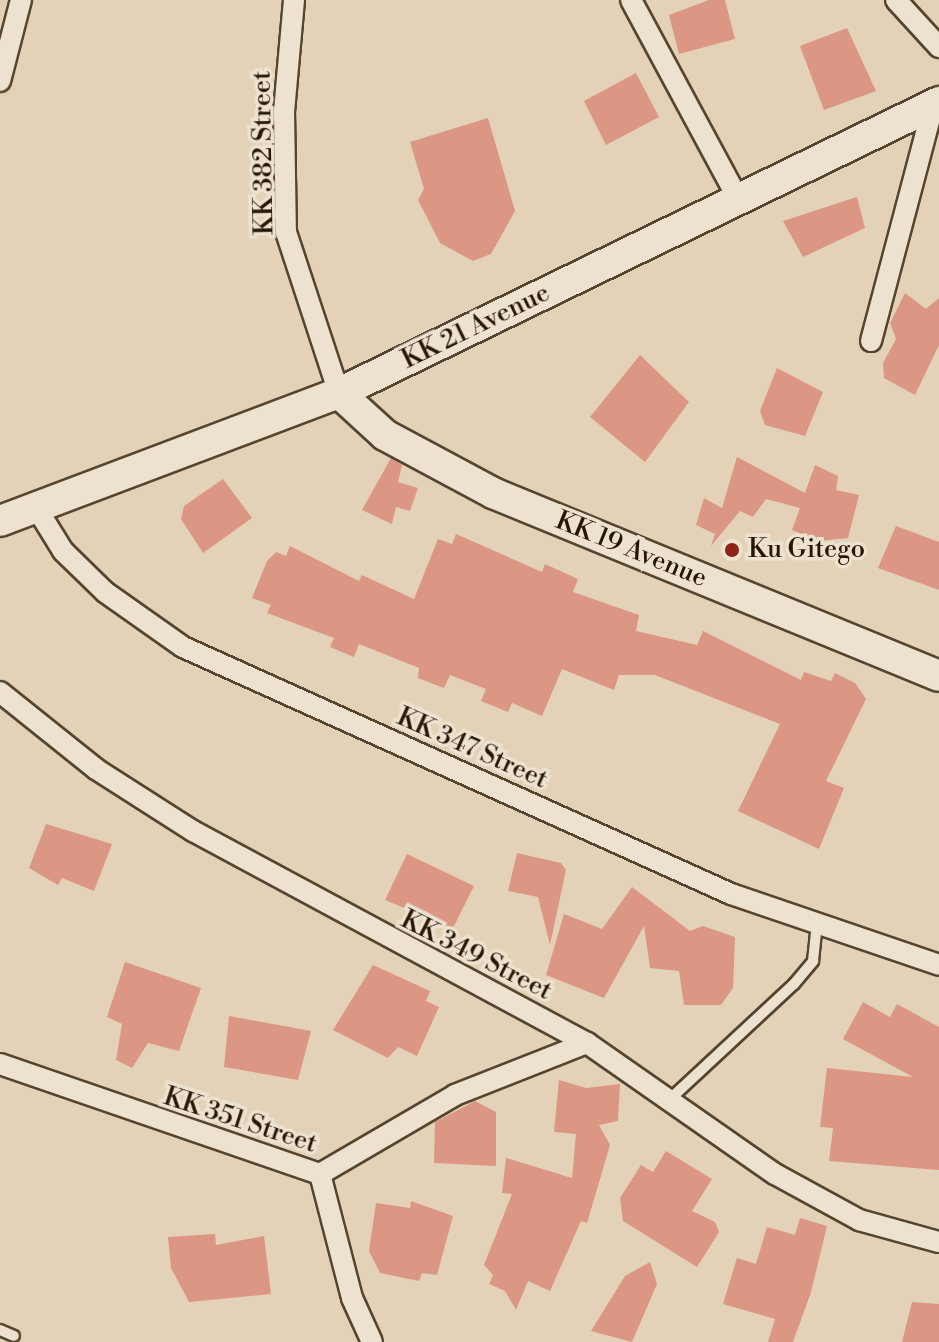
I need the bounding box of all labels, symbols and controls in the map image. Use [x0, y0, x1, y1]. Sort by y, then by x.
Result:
street label: KK 382 Street [247, 71, 281, 235]
street label: KK 21 Avenue [397, 278, 555, 376]
street label: KK 19 Avenue [551, 506, 711, 594]
place label: Ku Gitego [748, 534, 865, 566]
marker: Ku Gitego [723, 541, 741, 559]
street label: KK 347 Street [392, 702, 552, 796]
street label: KK 349 Street [395, 905, 557, 1007]
street label: KK 351 Street [160, 1082, 320, 1160]

